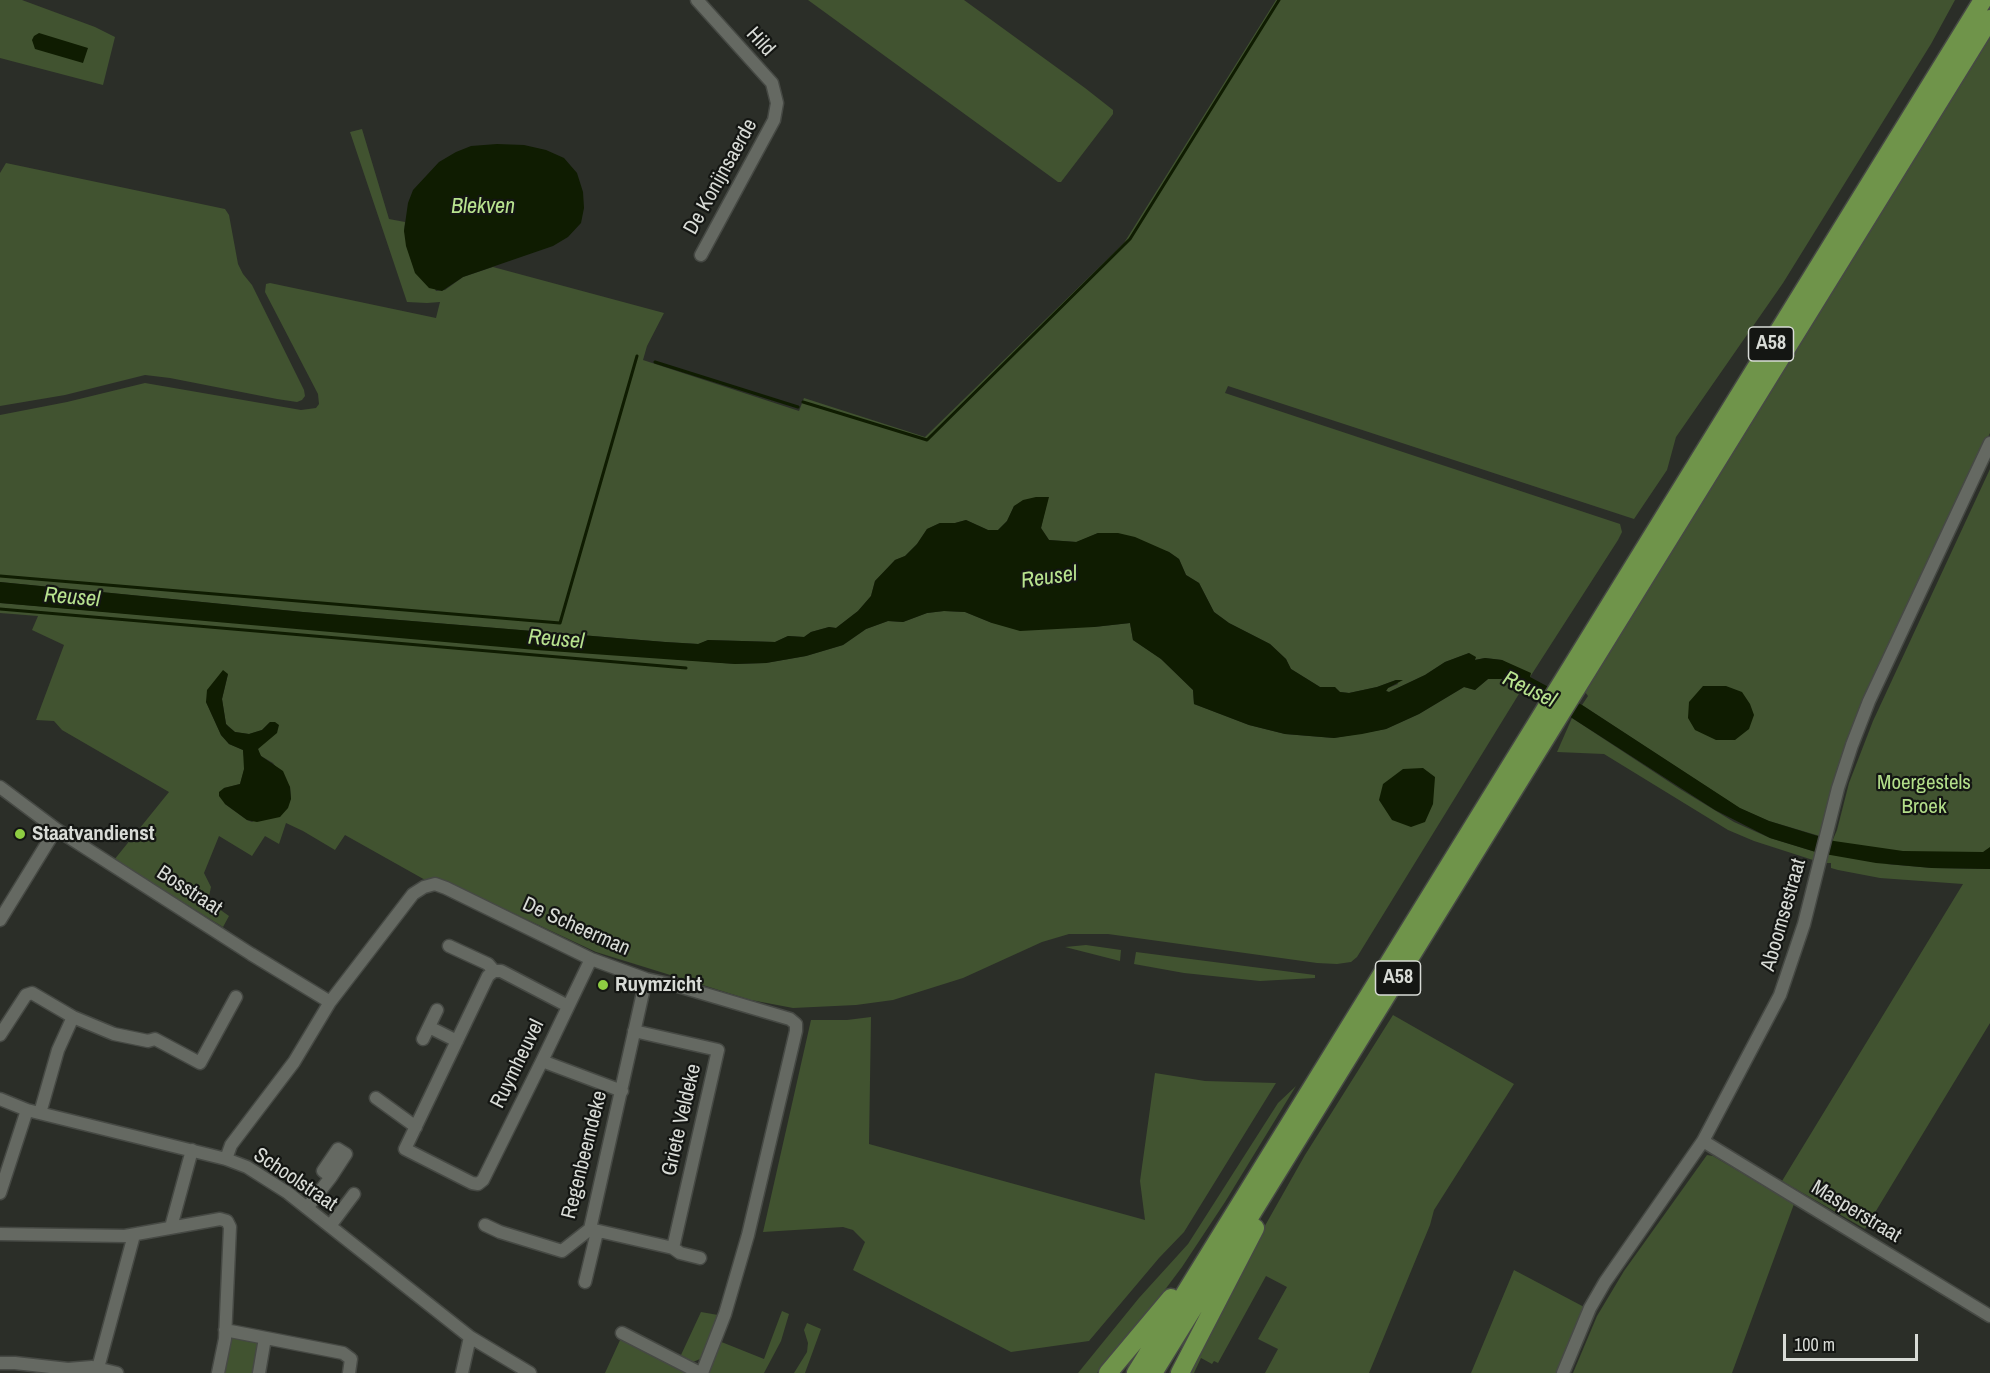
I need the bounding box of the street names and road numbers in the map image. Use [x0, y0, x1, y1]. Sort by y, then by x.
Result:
street label: Hild [740, 22, 780, 62]
street label: De Konijnsaerde [679, 115, 763, 239]
road number: A58 [1748, 327, 1794, 361]
street label: Aboomsestraat [1756, 856, 1812, 974]
street label: Bosstraat [152, 861, 226, 921]
street label: De Scheerman [518, 892, 634, 962]
road number: A58 [1376, 961, 1420, 995]
street label: Ruymheuvel [486, 1015, 550, 1113]
street label: Griete Veldeke [657, 1062, 707, 1178]
street label: Regenbeemdeke [557, 1088, 613, 1222]
street label: Schoolstraat [248, 1143, 342, 1217]
street label: Masperstraat [1806, 1175, 1906, 1249]

